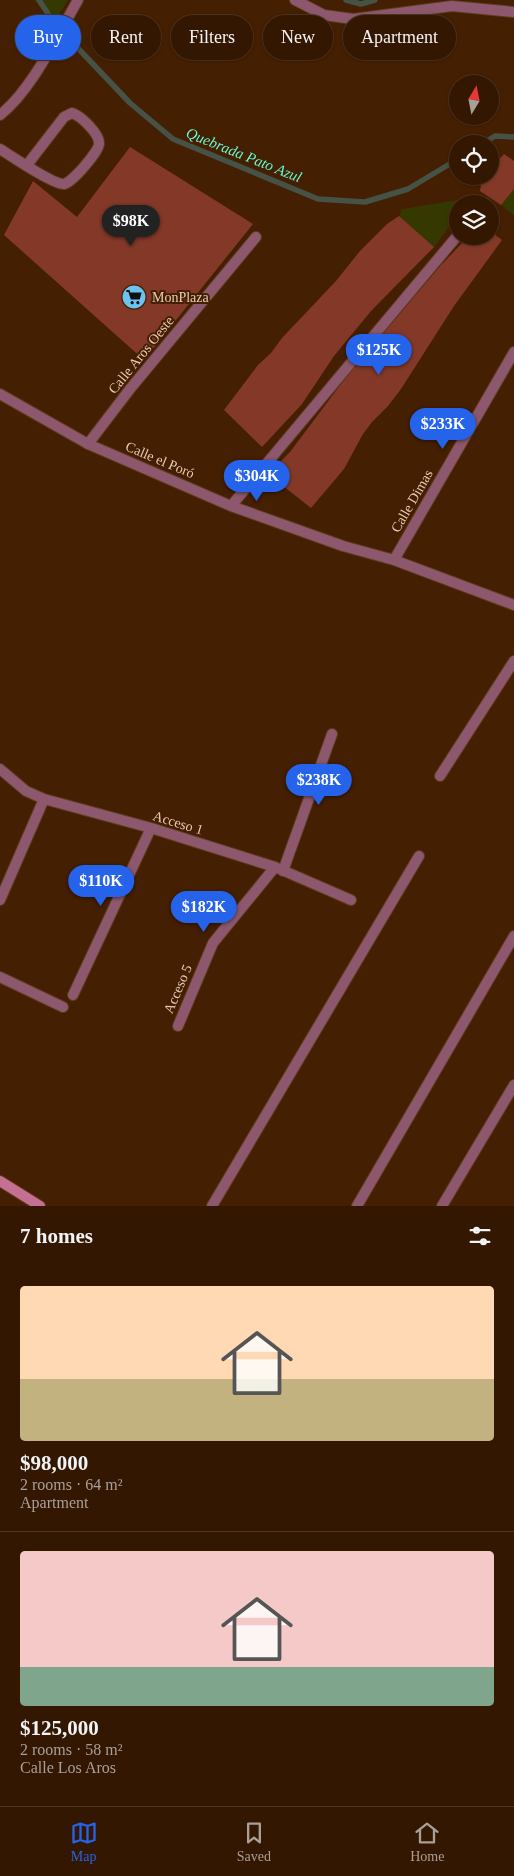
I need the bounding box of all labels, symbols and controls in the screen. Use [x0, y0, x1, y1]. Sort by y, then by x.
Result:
chip: Buy [15, 15, 81, 60]
chip: Rent [91, 15, 161, 60]
chip: Filters [171, 15, 253, 60]
chip: New [263, 15, 333, 60]
chip: Apartment [343, 15, 456, 60]
north arrow [449, 75, 499, 125]
map controls [449, 75, 499, 245]
water label: Quebrada Pato Azul [184, 125, 304, 185]
button: locate [449, 135, 499, 185]
button: layers [449, 195, 499, 245]
pin: $98K [101, 204, 161, 247]
text: $98K [113, 212, 149, 229]
supermarket icon: MonPlaza [121, 284, 147, 310]
place label: MonPlaza [152, 290, 210, 305]
street label: Calle Aros Oeste [105, 313, 177, 397]
pin: $125K [344, 334, 414, 376]
text: $125K [357, 341, 401, 358]
pin: $233K [408, 408, 478, 450]
text: $233K [421, 415, 465, 432]
street label: Calle el Poró [123, 439, 197, 481]
pin: $304K [222, 460, 292, 502]
text: $304K [235, 467, 279, 484]
street label: Calle Dimas [388, 467, 436, 535]
pin: $238K [284, 764, 354, 806]
text: $238K [297, 771, 341, 788]
street label: Acceso 1 [151, 808, 205, 838]
pin: $110K [66, 864, 136, 907]
text: $110K [79, 872, 123, 889]
pin: $182K [169, 890, 239, 933]
text: $182K [182, 898, 226, 915]
street label: Acceso 5 [161, 962, 195, 1016]
icon: filters [466, 1222, 494, 1250]
text: 7 homes [20, 1224, 93, 1248]
icon: home [212, 1318, 302, 1408]
text: $98,000 [20, 1451, 88, 1475]
text: 2 rooms · 64 m² [20, 1476, 123, 1493]
text: Apartment [20, 1494, 88, 1511]
icon: home [212, 1584, 302, 1674]
text: $125,000 [20, 1716, 99, 1740]
text: 2 rooms · 58 m² [20, 1741, 123, 1758]
text: Calle Los Aros [20, 1759, 116, 1776]
tab: Map [70, 1819, 98, 1865]
tab: Saved [237, 1819, 271, 1865]
tab: Home [410, 1819, 444, 1865]

